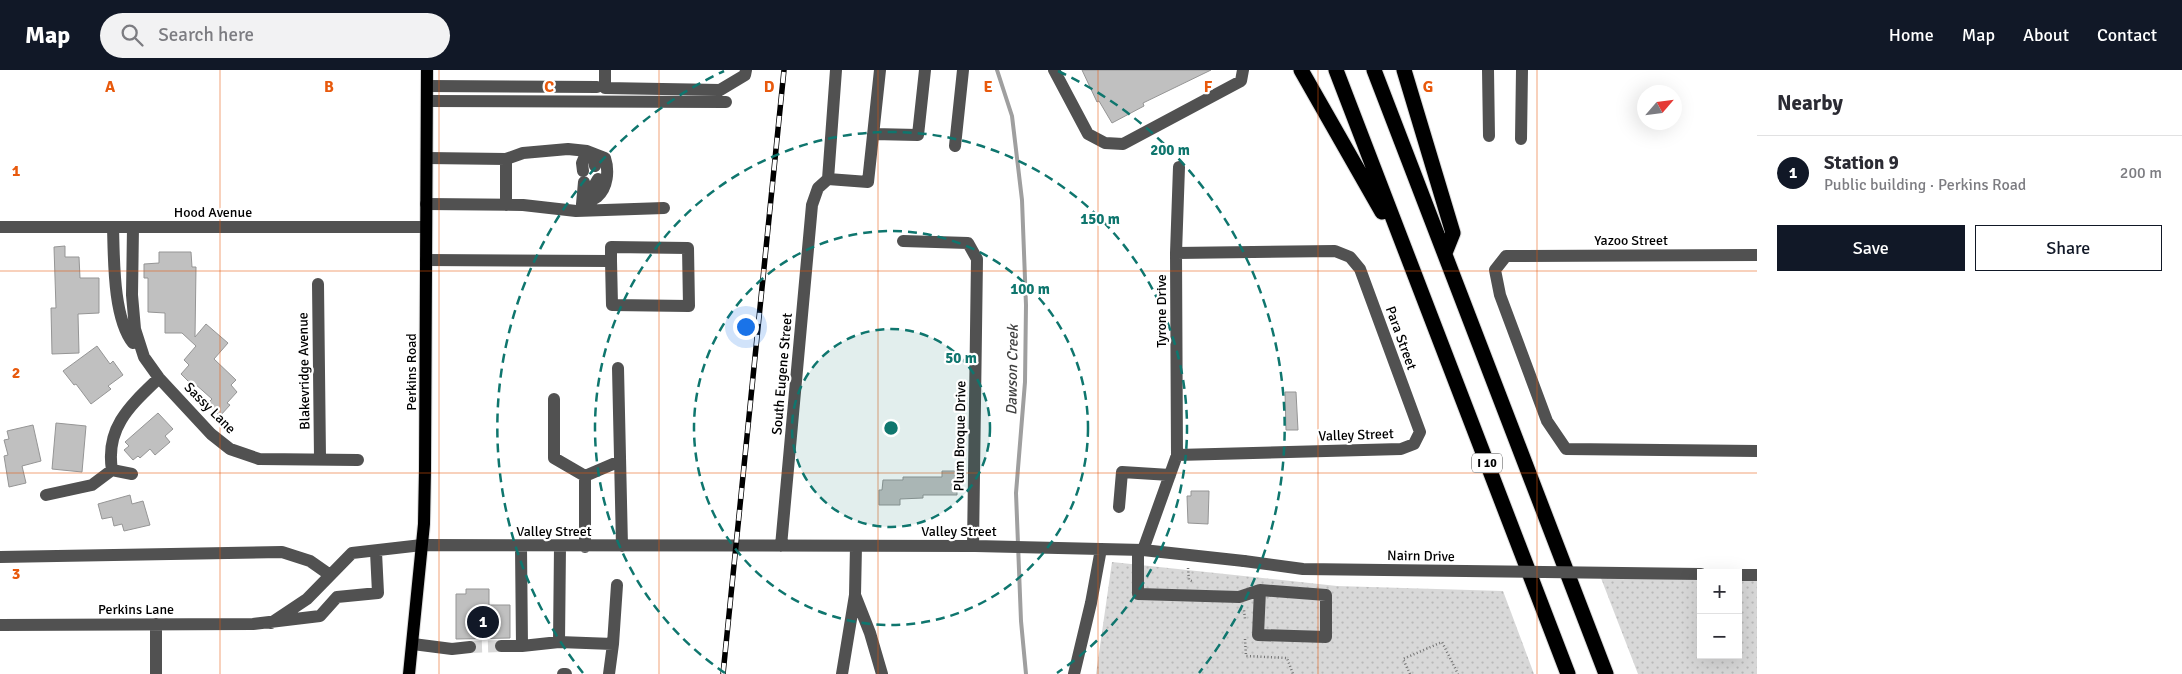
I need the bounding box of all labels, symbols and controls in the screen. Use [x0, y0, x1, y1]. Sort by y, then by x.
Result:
search box [100, 13, 450, 58]
text: Map [25, 20, 70, 50]
icon: search [118, 21, 146, 49]
text: Search here [158, 23, 254, 47]
text: Home [1889, 24, 1934, 46]
text: Map [1962, 24, 1995, 46]
text: About [2023, 24, 2069, 46]
text: Contact [2097, 24, 2157, 46]
text: A [105, 77, 116, 97]
text: B [324, 77, 334, 97]
text: C [544, 77, 554, 97]
text: D [764, 77, 775, 97]
text: E [983, 77, 993, 97]
text: F [1204, 77, 1213, 97]
text: G [1423, 77, 1433, 97]
north arrow [1637, 85, 1682, 130]
text: Nearby [1777, 90, 1843, 116]
text: 200 m [1150, 141, 1190, 159]
text: Station 9 [1824, 151, 1899, 175]
text: 1 [12, 161, 21, 181]
text: 1 [1789, 163, 1797, 183]
text: 200 m [2120, 163, 2162, 183]
text: Public building · Perkins Road [1824, 175, 2026, 195]
street label: Hood Avenue [174, 204, 252, 221]
text: 150 m [1080, 210, 1120, 228]
button: Save [1777, 225, 1965, 271]
button: Share [1975, 225, 2162, 271]
street label: Yazoo Street [1594, 232, 1668, 249]
street label: Tyrone Drive [1153, 274, 1170, 348]
text: 100 m [1010, 280, 1050, 298]
street label: Para Street [1382, 304, 1420, 372]
street label: Blakevridge Avenue [294, 312, 314, 430]
street label: South Eugene Street [768, 312, 796, 436]
your location [733, 314, 759, 340]
water label: Dawson Creek [1002, 323, 1022, 415]
street label: Perkins Road [403, 333, 420, 411]
text: 50 m [945, 349, 977, 367]
text: 2 [12, 363, 20, 383]
street label: Sassy Lane [181, 379, 239, 437]
street label: Plum Broque Drive [951, 381, 969, 491]
centre of rings [882, 419, 900, 437]
street label: Valley Street [1318, 425, 1394, 445]
road number: I 10 [1472, 453, 1502, 472]
street label: Valley Street [516, 523, 592, 540]
street label: Valley Street [921, 523, 997, 540]
street label: Nairn Drive [1387, 547, 1455, 565]
text: 3 [12, 564, 20, 584]
map controls [1697, 569, 1742, 659]
button: + [1697, 569, 1742, 614]
street label: Perkins Lane [98, 601, 174, 618]
pin: 1 [467, 603, 499, 641]
button: − [1697, 614, 1742, 659]

